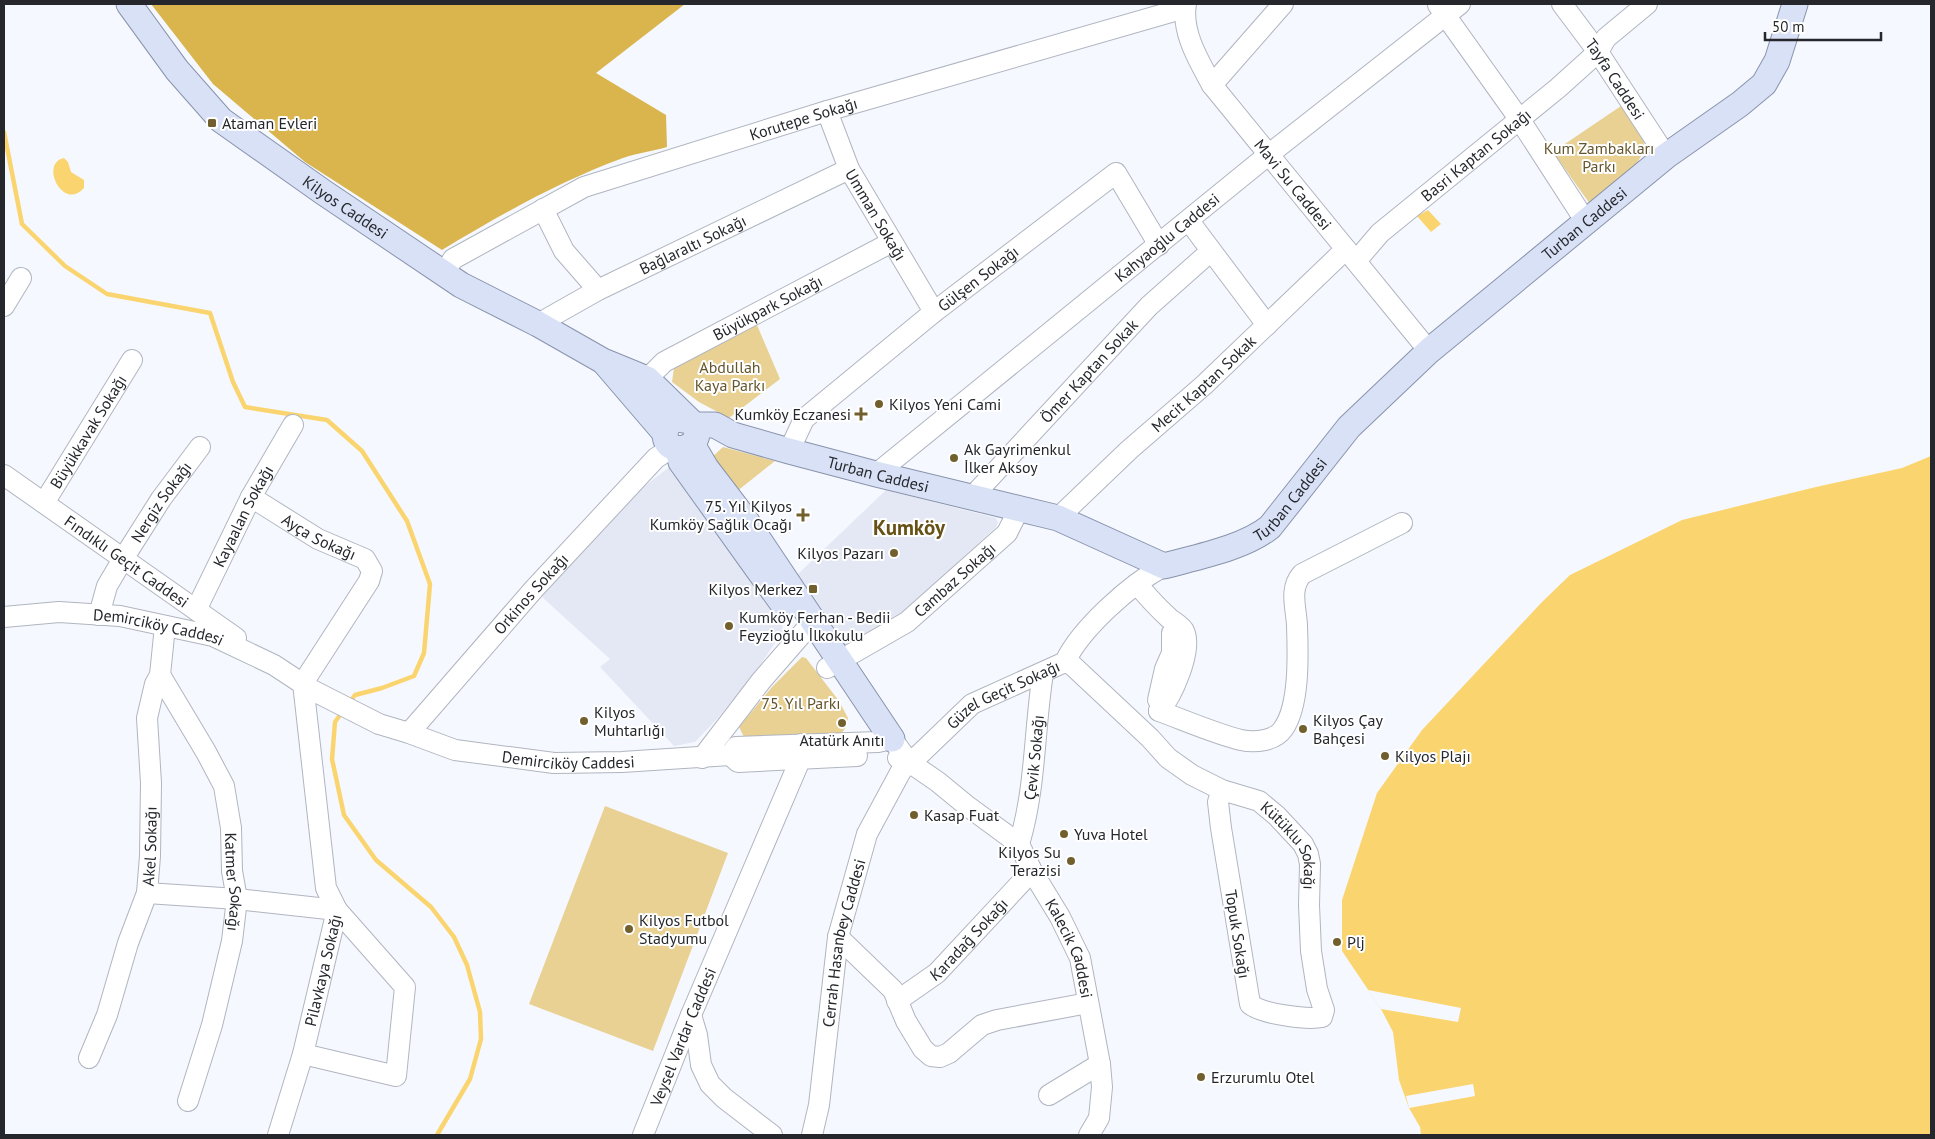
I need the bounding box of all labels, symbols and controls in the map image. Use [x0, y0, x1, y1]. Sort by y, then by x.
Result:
scale bar [1765, 10, 1881, 42]
text: 50 m [1772, 17, 1805, 36]
street label: Tayfa Caddesi [1581, 34, 1649, 123]
street label: Korutepe Sokağı [747, 93, 860, 145]
street label: Basri Kaptan Sokağı [1417, 104, 1535, 206]
place label: Ataman Evleri [222, 113, 317, 133]
marker: Ataman Evleri [206, 117, 218, 129]
street label: Mavi Su Caddesi [1250, 135, 1336, 234]
park label: Kum Zambakları Parkı [1544, 138, 1654, 176]
street label: Umman Sokağı [841, 165, 911, 264]
street label: Kilyos Caddesi [299, 171, 392, 243]
street label: Turban Caddesi [1538, 182, 1631, 264]
street label: Kahyaoğlu Caddesi [1110, 189, 1223, 286]
street label: Bağlaraltı Sokağı [636, 210, 749, 279]
street label: Gülşen Sokağı [933, 241, 1022, 316]
street label: Büyükpark Sokağı [709, 271, 826, 345]
street label: Ömer Kaptan Sokak [1036, 314, 1142, 427]
street label: Mecit Kaptan Sokak [1147, 331, 1260, 436]
park label: Abdullah Kaya Parkı [695, 357, 765, 395]
street label: Büyükkavak Sokağı [45, 371, 131, 492]
place label: Kilyos Yeni Cami [889, 394, 1001, 414]
marker: Kilyos Yeni Cami [873, 398, 885, 410]
place label: Kumköy Eczanesi [735, 404, 851, 424]
marker: Kumköy Eczanesi [855, 408, 867, 420]
place label: Ak Gayrimenkul İlker Aksoy [964, 439, 1071, 477]
street label: Turban Caddesi [825, 452, 931, 496]
marker: Ak Gayrimenkul İlker Aksoy [948, 452, 960, 464]
street label: Turban Caddesi [1250, 453, 1331, 546]
street label: Nergiz Sokağı [126, 457, 196, 546]
street label: Kayaalan Sokağı [208, 462, 277, 570]
place label: 75. Yıl Kilyos Kumköy Sağlık Ocağı [650, 496, 792, 534]
marker: 75. Yıl Kilyos Kumköy Sağlık Ocağı [796, 508, 810, 522]
street label: Ayça Sokağı [278, 509, 359, 564]
street label: Fındıklı Geçit Caddesi [61, 511, 193, 612]
district label: Kumköy [873, 514, 946, 541]
street label: Cambaz Sokağı [910, 538, 1000, 621]
place label: Kilyos Pazarı [797, 543, 884, 563]
marker: Kilyos Pazarı [888, 547, 900, 559]
street label: Orkinos Sokağı [489, 549, 572, 638]
place label: Kilyos Merkez [709, 579, 803, 599]
marker: Kilyos Merkez [807, 583, 819, 595]
street label: Demirciköy Caddesi [92, 604, 227, 650]
place label: Kumköy Ferhan - Bedii Feyzioğlu İlkokulu [739, 607, 891, 645]
marker: Kumköy Ferhan - Bedii Feyzioğlu İlkokulu [723, 620, 735, 632]
street label: Güzel Geçit Sokağı [942, 656, 1063, 733]
park label: 75. Yıl Parkı [761, 693, 841, 713]
place label: Kilyos Muhtarlığı [594, 702, 665, 740]
place label: Kilyos Çay Bahçesi [1313, 710, 1383, 748]
street label: Çevik Sokağı [1019, 714, 1048, 801]
marker: Kilyos Muhtarlığı [578, 715, 590, 727]
marker: Atatürk Anıtı [836, 717, 848, 729]
marker: Kilyos Çay Bahçesi [1297, 723, 1309, 735]
place label: Atatürk Anıtı [799, 730, 885, 750]
street label: Demirciköy Caddesi [501, 746, 635, 773]
place label: Kilyos Plajı [1395, 746, 1471, 766]
marker: Kilyos Plajı [1379, 750, 1391, 762]
street label: Kütüklu Sokağı [1257, 797, 1320, 890]
place label: Kasap Fuat [924, 805, 1000, 825]
street label: Akel Sokağı [138, 806, 161, 887]
marker: Kasap Fuat [908, 809, 920, 821]
place label: Yuva Hotel [1074, 824, 1148, 844]
marker: Yuva Hotel [1058, 828, 1070, 840]
street label: Katmer Sokağı [221, 832, 248, 932]
place label: Kilyos Su Terazisi [998, 842, 1061, 880]
marker: Kilyos Su Terazisi [1065, 855, 1077, 867]
street label: Cerrah Hasanbey Caddesi [818, 856, 870, 1028]
street label: Topuk Sokağı [1221, 888, 1255, 980]
street label: Karadağ Sokağı [926, 894, 1012, 985]
street label: Kalecik Caddesi [1041, 895, 1097, 1000]
place label: Kilyos Futbol Stadyumu [639, 910, 729, 948]
street label: Pilavkaya Sokağı [300, 912, 346, 1028]
marker: Kilyos Futbol Stadyumu [623, 923, 635, 935]
place label: Plj [1347, 932, 1365, 952]
marker: Plj [1331, 936, 1343, 948]
street label: Veysel Vardar Caddesi [645, 964, 720, 1110]
place label: Erzurumlu Otel [1211, 1067, 1315, 1087]
marker: Erzurumlu Otel [1195, 1071, 1207, 1083]

